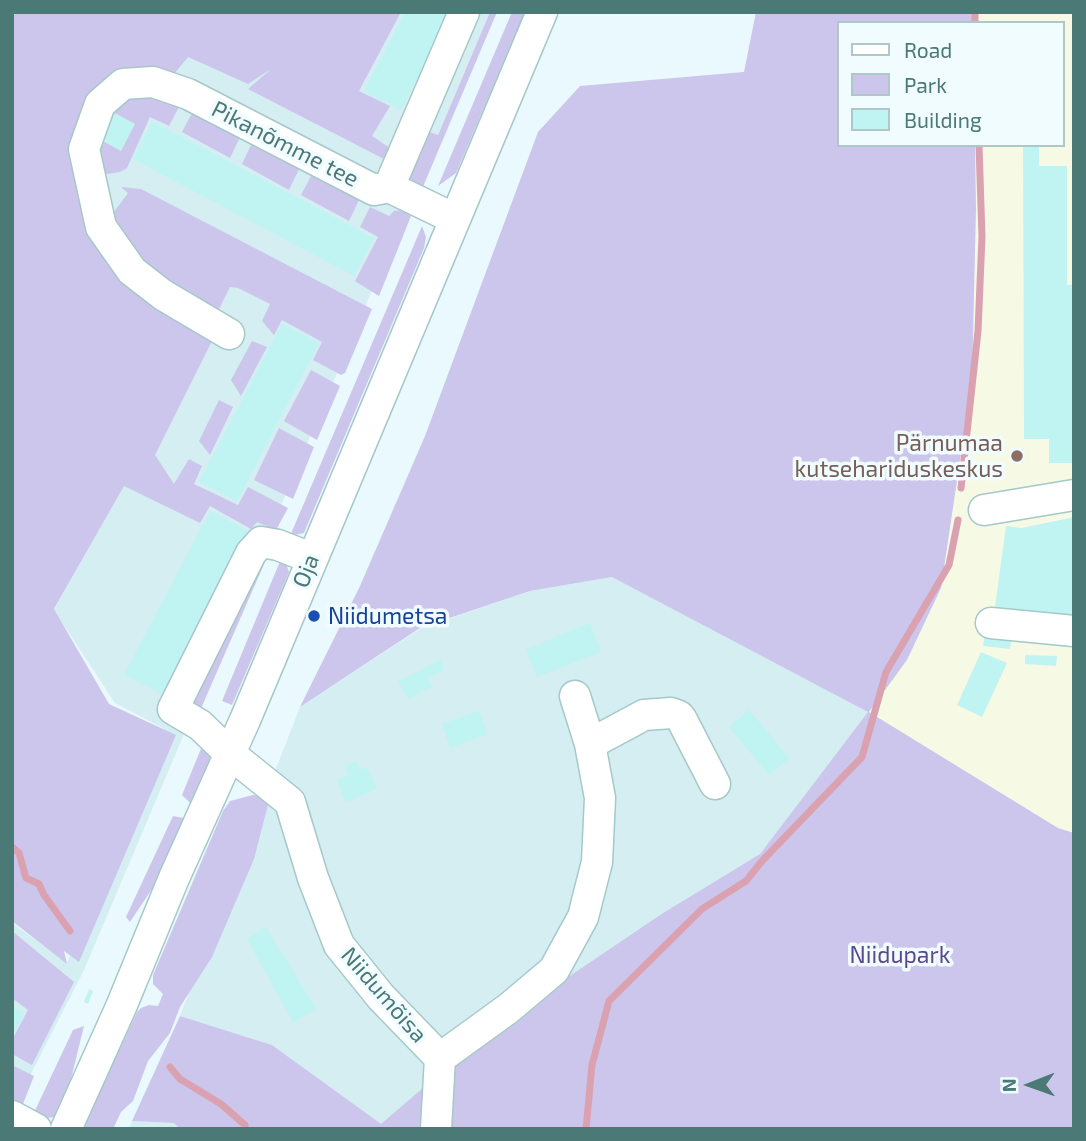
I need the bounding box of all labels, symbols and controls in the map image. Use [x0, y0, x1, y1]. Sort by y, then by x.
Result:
legend [838, 21, 1065, 147]
text: Road [904, 37, 952, 62]
text: Park [904, 72, 947, 97]
street label: Pikanõmme tee [207, 95, 363, 193]
text: Building [904, 107, 982, 132]
place label: Pärnumaa kutsehariduskeskus [795, 429, 1003, 483]
marker: Pärnumaa kutsehariduskeskus [1009, 448, 1025, 464]
street label: Oja [287, 550, 325, 592]
place label: Niidumetsa [328, 602, 447, 630]
marker: Niidumetsa [306, 608, 322, 624]
park label: Niidupark [850, 941, 950, 969]
street label: Niidumõisa [335, 942, 433, 1048]
north arrow [995, 1050, 1065, 1120]
text: N [997, 1078, 1020, 1092]

